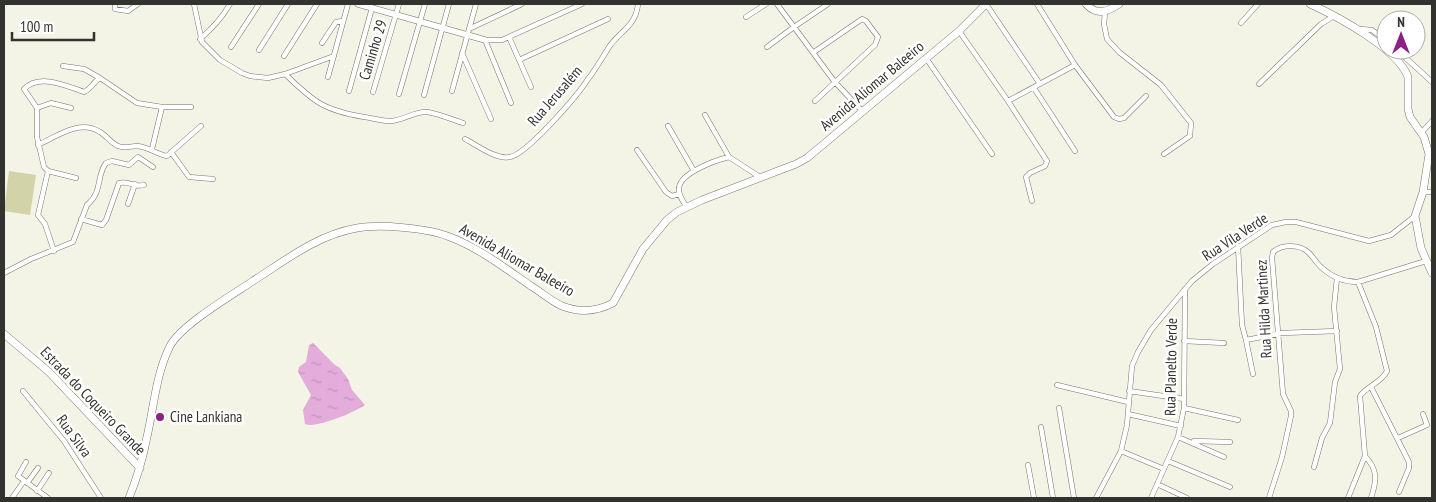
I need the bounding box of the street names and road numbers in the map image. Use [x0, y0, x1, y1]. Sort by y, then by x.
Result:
street label: Caminho 29 [354, 17, 391, 82]
street label: Avenida Aliomar Baleeiro [816, 37, 928, 135]
street label: Rua Jerusalém [523, 62, 586, 130]
street label: Rua Vila Verde [1198, 208, 1271, 265]
street label: Avenida Aliomar Baleeiro [456, 219, 578, 300]
street label: Rua Hilda Martinez [1251, 259, 1276, 359]
street label: Rua Planelto Verde [1160, 318, 1181, 416]
street label: Estrada do Coqueiro Grande [37, 342, 150, 459]
street label: Rua Silva [53, 411, 96, 461]

